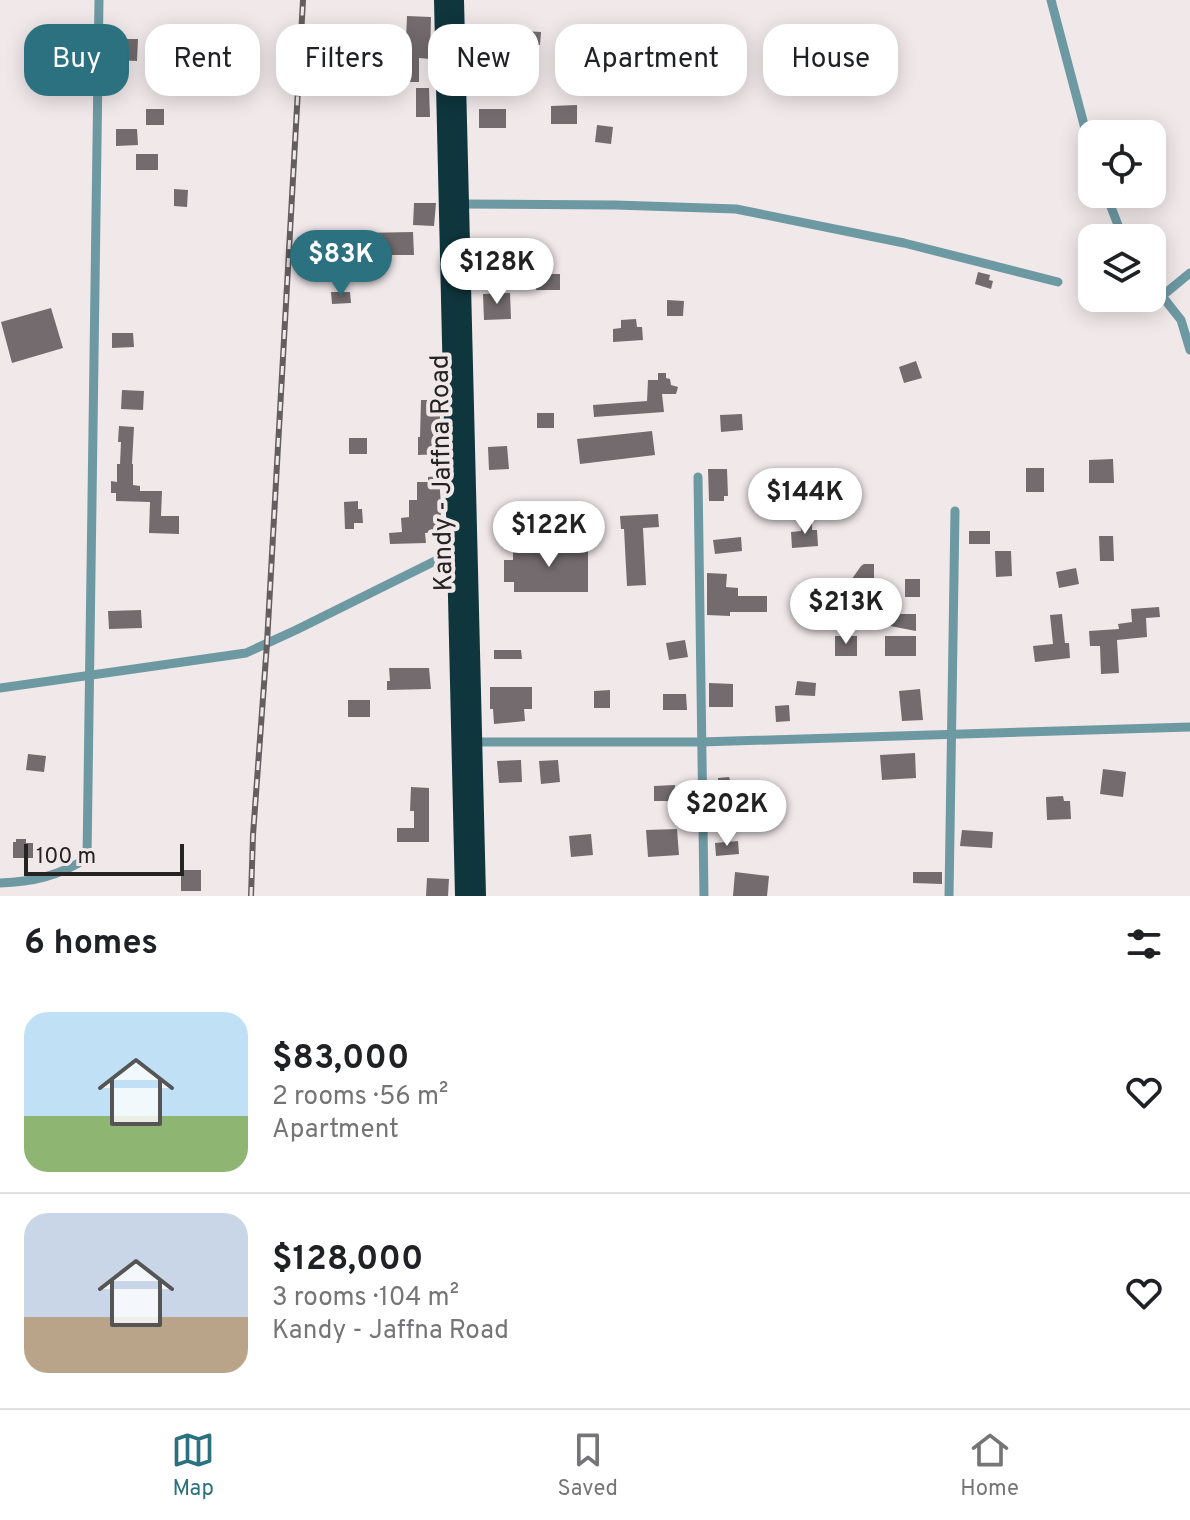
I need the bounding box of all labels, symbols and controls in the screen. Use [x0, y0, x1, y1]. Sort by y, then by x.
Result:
chip: Buy [24, 24, 129, 96]
chip: Rent [145, 24, 260, 96]
chip: Filters [276, 24, 412, 96]
chip: New [428, 24, 539, 96]
chip: Apartment [555, 24, 747, 96]
chip: House [763, 24, 898, 96]
map controls [1078, 120, 1166, 312]
button: locate [1078, 120, 1166, 208]
button: layers [1078, 224, 1166, 312]
pin: $83K [294, 230, 388, 298]
pin: $128K [441, 238, 553, 306]
text: $83K [308, 239, 374, 272]
text: $128K [459, 247, 535, 280]
street label: Kandy - Jaffna Road [424, 354, 462, 592]
pin: $144K [749, 468, 861, 536]
text: $144K [766, 477, 844, 510]
pin: $122K [493, 501, 605, 569]
text: $122K [511, 510, 587, 543]
pin: $213K [790, 578, 902, 646]
text: $213K [808, 587, 884, 620]
pin: $202K [671, 780, 783, 848]
text: $202K [686, 789, 769, 822]
scale bar [24, 840, 184, 876]
text: 100 m [36, 844, 96, 871]
icon: filters [1122, 922, 1166, 966]
text: 6 homes [24, 923, 158, 966]
text: $83,000 [272, 1038, 409, 1081]
icon: home [88, 1044, 184, 1140]
icon: heart [1122, 1070, 1166, 1114]
text: 2 rooms · 56 m² [272, 1081, 448, 1114]
text: Apartment [272, 1114, 399, 1147]
text: $128,000 [272, 1239, 423, 1282]
icon: home [88, 1245, 184, 1341]
icon: heart [1122, 1271, 1166, 1315]
text: 3 rooms · 104 m² [272, 1282, 459, 1315]
text: Kandy - Jaffna Road [272, 1315, 509, 1348]
tab: Map [171, 1428, 215, 1503]
tab: Saved [558, 1428, 618, 1503]
tab: Home [960, 1428, 1019, 1503]

